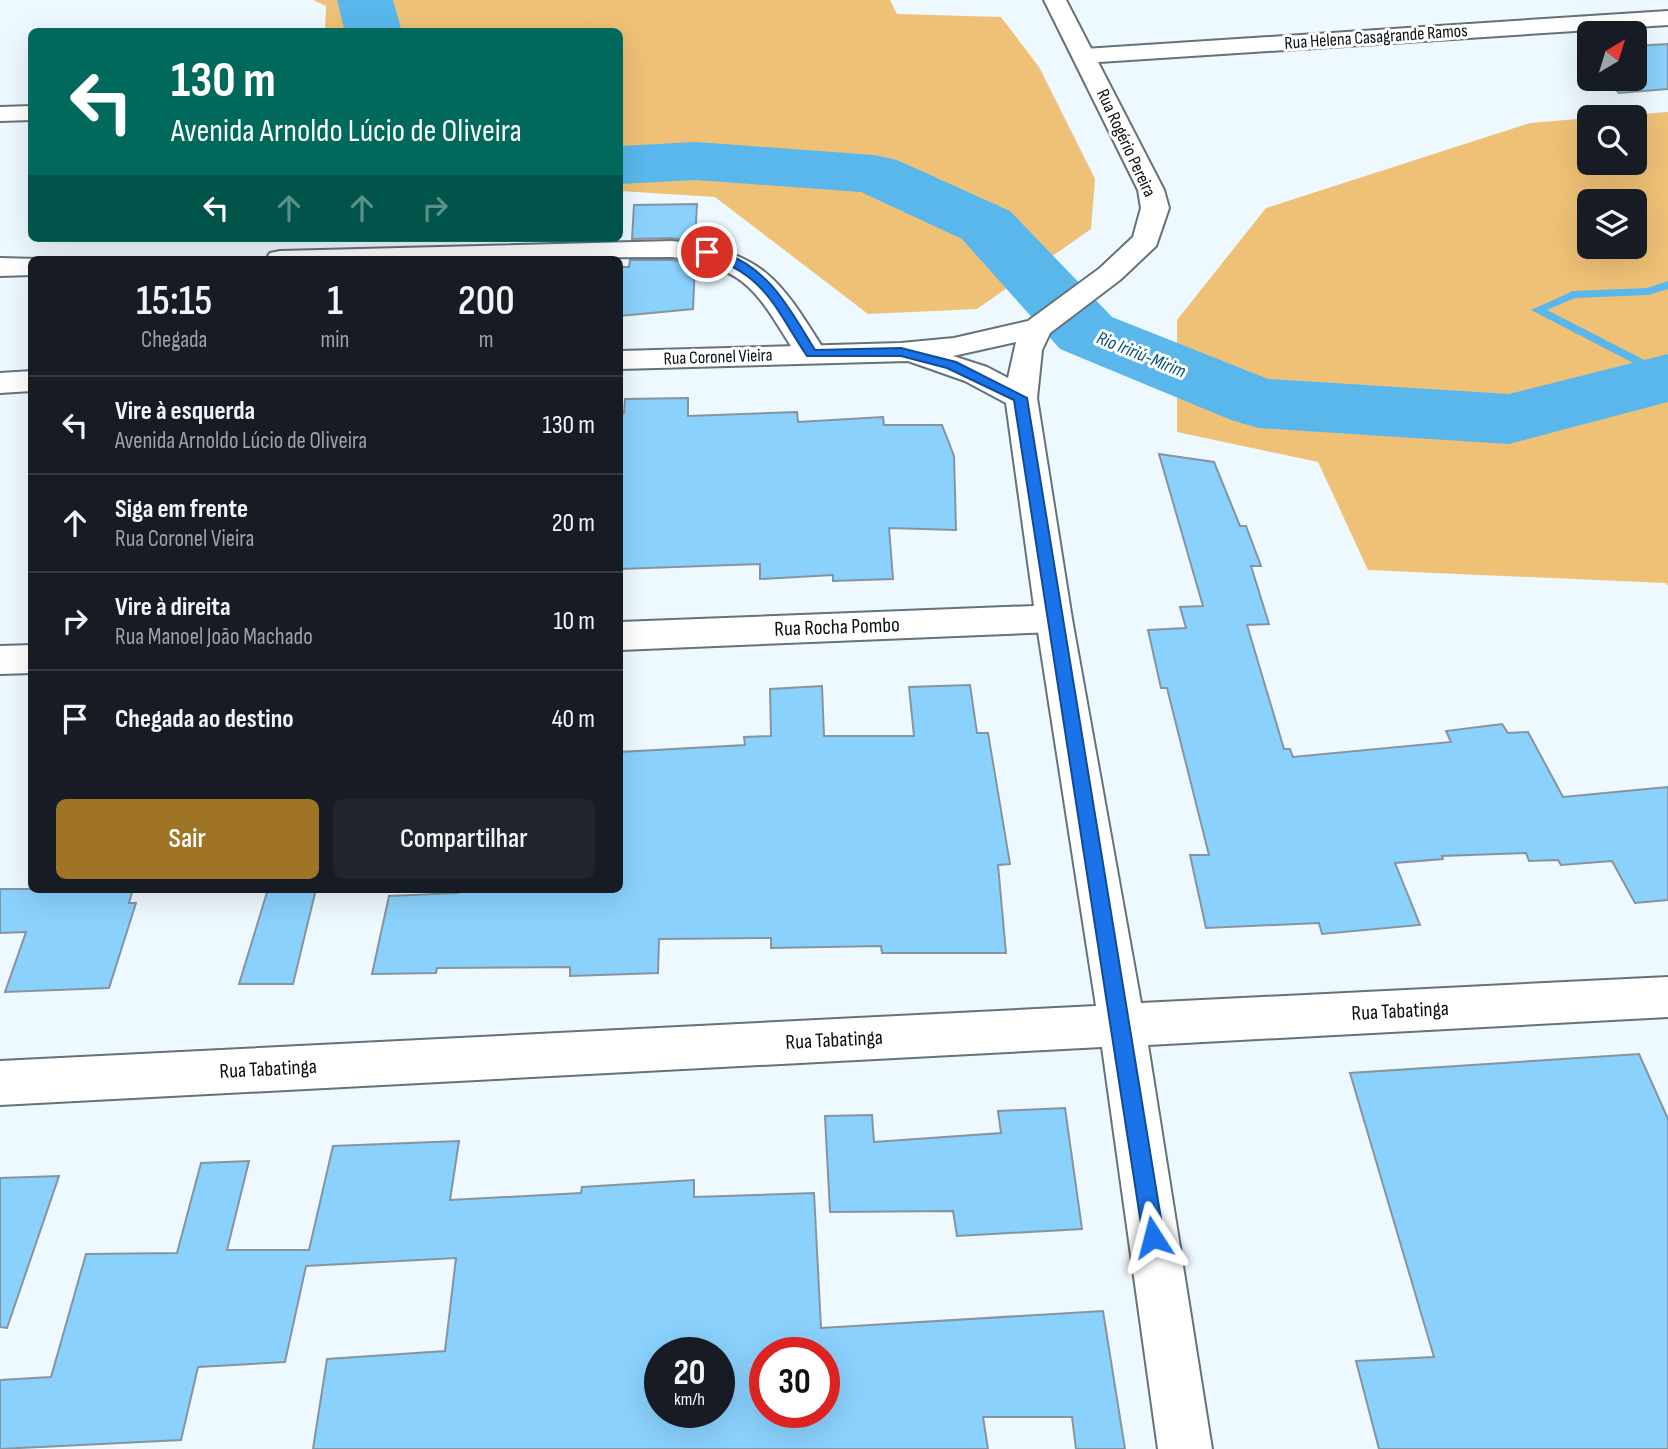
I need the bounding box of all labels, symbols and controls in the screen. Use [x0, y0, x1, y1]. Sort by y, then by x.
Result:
street label: Rua Helena Casagrande Ramos [1284, 20, 1468, 54]
north arrow [1577, 21, 1647, 91]
map controls [1577, 21, 1647, 259]
text: 130 m [171, 52, 276, 111]
icon: left [56, 56, 147, 147]
street label: Rua Rogério Pereira [1092, 86, 1160, 200]
button: search [1577, 105, 1647, 175]
text: Avenida Arnoldo Lúcio de Oliveira [171, 112, 522, 151]
icon: left [197, 189, 235, 227]
icon: ahead [270, 189, 308, 227]
icon: ahead [343, 189, 381, 227]
icon: right [416, 189, 454, 227]
button: layers [1577, 189, 1647, 259]
pin [677, 222, 737, 282]
icon: arrive [688, 233, 726, 271]
text: 15:15 [136, 276, 212, 327]
text: 1 [327, 276, 343, 327]
text: 200 [458, 276, 515, 327]
text: Chegada [141, 326, 207, 354]
text: min [321, 326, 349, 354]
text: m [479, 326, 494, 354]
water label: Rio Iririú-Mirim [1093, 327, 1189, 383]
street label: Rua Coronel Vieira [663, 345, 773, 369]
text: Vire à esquerda [115, 396, 255, 427]
icon: left [56, 406, 94, 444]
text: 130 m [543, 410, 595, 441]
text: Avenida Arnoldo Lúcio de Oliveira [115, 427, 367, 455]
text: Siga em frente [115, 494, 248, 525]
icon: ahead [56, 504, 94, 542]
text: 20 m [552, 508, 595, 539]
text: Rua Coronel Vieira [115, 525, 254, 553]
text: Vire à direita [115, 592, 231, 623]
icon: right [56, 602, 94, 640]
text: 10 m [553, 606, 595, 637]
street label: Rua Rocha Pombo [774, 612, 900, 642]
text: Rua Manoel João Machado [115, 623, 313, 651]
icon: arrive [56, 700, 94, 738]
text: Chegada ao destino [115, 704, 294, 735]
text: 40 m [552, 704, 595, 735]
button: Sair [56, 799, 319, 879]
button: Compartilhar [333, 799, 595, 879]
street label: Rua Tabatinga [1351, 996, 1449, 1026]
street label: Rua Tabatinga [785, 1025, 883, 1055]
street label: Rua Tabatinga [219, 1054, 317, 1084]
position arrow [1116, 1200, 1190, 1274]
speed limit sign: 30 [749, 1337, 840, 1428]
text: 20 [674, 1352, 706, 1395]
text: km/h [674, 1389, 705, 1410]

